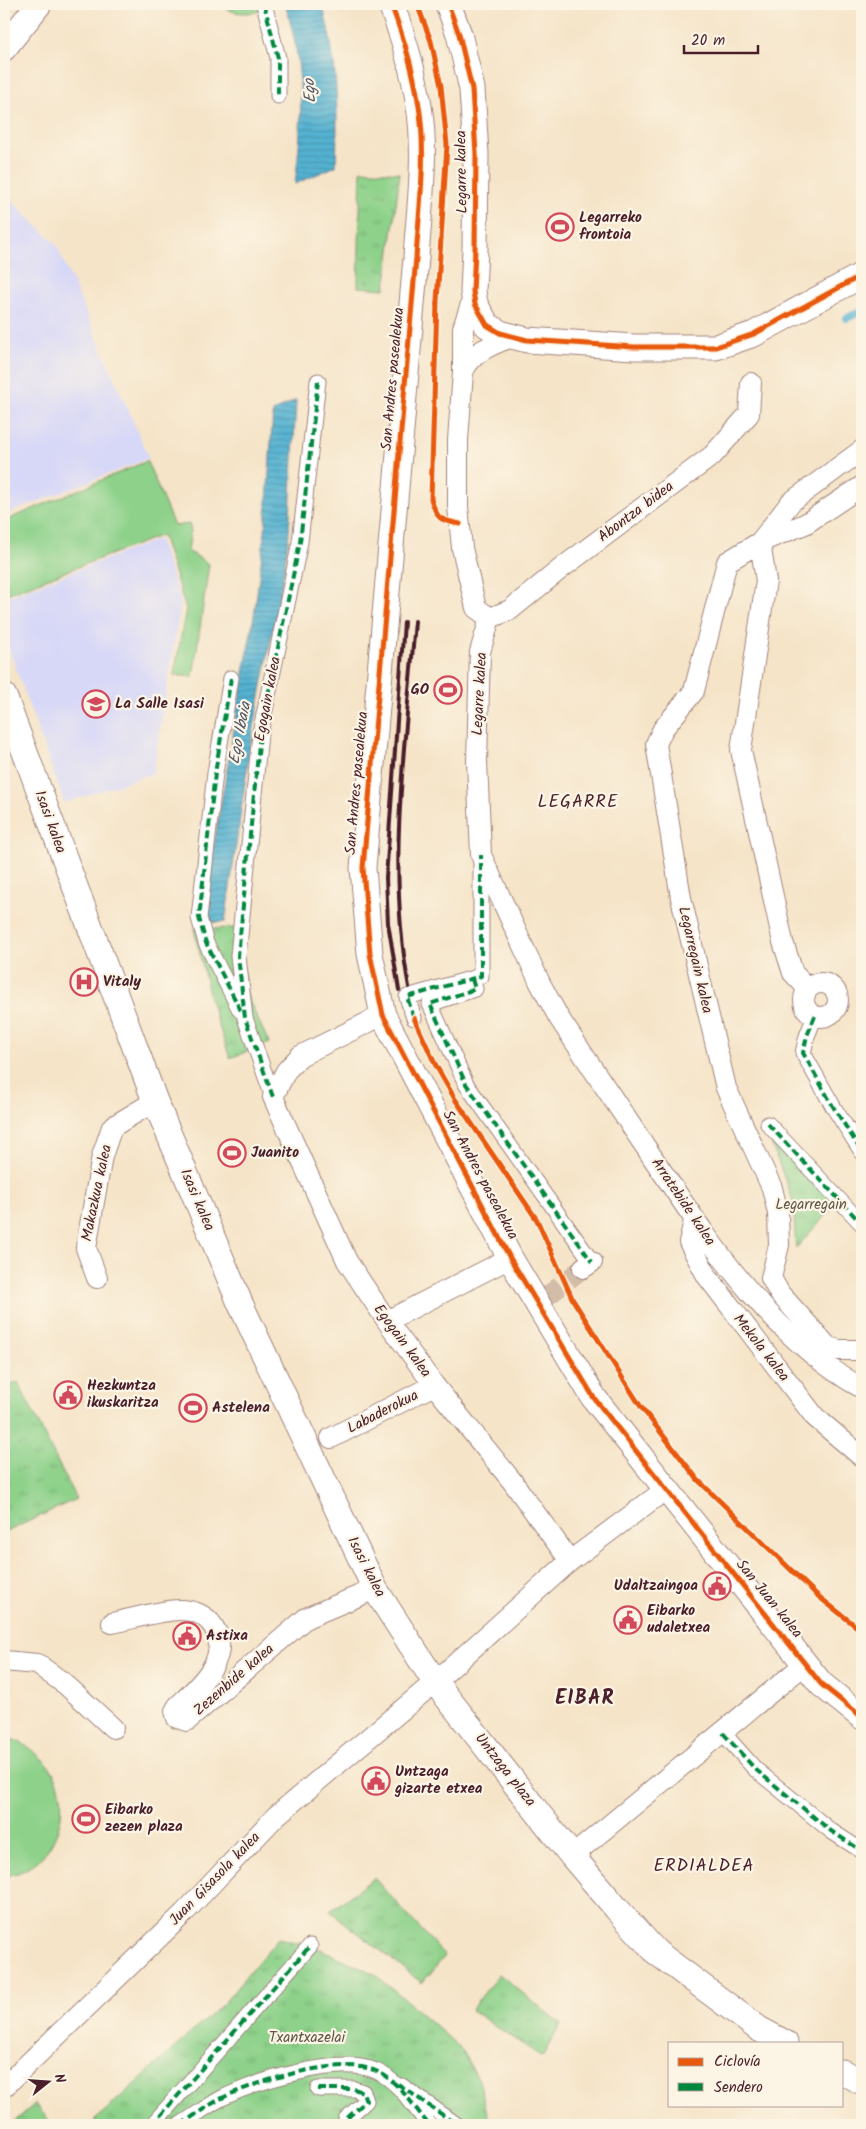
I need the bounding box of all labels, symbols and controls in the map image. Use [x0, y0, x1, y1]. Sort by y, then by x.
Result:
scale bar [684, 22, 757, 54]
text: 20 m [691, 29, 725, 53]
water label: Ego [297, 77, 323, 104]
street label: Legarre kalea [449, 130, 475, 214]
place label: Legarreko frontoia [579, 206, 642, 247]
sports icon: Legarreko frontoia [545, 212, 575, 242]
street label: San Andres pasealekua [375, 306, 411, 452]
street label: Abontza bidea [593, 475, 679, 549]
street label: Legarre kalea [466, 652, 494, 736]
street label: Egogain kalea [248, 655, 288, 743]
sports icon: GO [433, 675, 463, 705]
place label: GO [411, 678, 430, 702]
school or university icon: La Salle Isasi [81, 689, 111, 719]
place label: La Salle Isasi [115, 692, 205, 716]
water label: Ego Ibaia [222, 698, 259, 766]
street label: San Andres pasealekua [339, 710, 375, 856]
street label: Isasi kalea [28, 787, 72, 857]
district label: LEGARRE [538, 788, 618, 817]
street label: Legarregain kalea [671, 904, 719, 1016]
hospital icon: Vitaly [69, 967, 99, 997]
place label: Vitaly [103, 970, 141, 994]
street label: San Andres pasealekua [436, 1106, 524, 1244]
sports icon: Juanito [217, 1138, 247, 1168]
place label: Juanito [251, 1141, 299, 1165]
street label: Makazkua kalea [75, 1142, 119, 1244]
street label: Arratebide kalea [645, 1153, 721, 1251]
street label: Isasi kalea [173, 1165, 221, 1235]
park label: Legarregain [775, 1193, 847, 1217]
street label: Egogain kalea [367, 1299, 437, 1383]
street label: Mekola kalea [727, 1309, 795, 1387]
place label: Hezkuntza ikuskaritza [87, 1374, 159, 1415]
public building icon: Hezkuntza ikuskaritza [53, 1380, 83, 1410]
street label: Labaderokua [343, 1384, 423, 1440]
sports icon: Astelena [178, 1393, 208, 1423]
place label: Astelena [212, 1396, 270, 1420]
street label: Isasi kalea [340, 1532, 392, 1602]
street label: San Juan kalea [730, 1554, 808, 1644]
public building icon: Udaltzaingoa [702, 1571, 732, 1601]
place label: Udaltzaingoa [614, 1574, 698, 1598]
place label: Eibarko udaletxea [647, 1599, 711, 1640]
public building icon: Eibarko udaletxea [613, 1605, 643, 1635]
public building icon: Astixa [172, 1621, 202, 1651]
place label: Astixa [206, 1624, 248, 1648]
street label: Zezenbide kalea [188, 1638, 280, 1722]
district label: EIBAR [555, 1683, 615, 1715]
street label: Untzaga plaza [468, 1728, 542, 1812]
place label: Untzaga gizarte etxea [394, 1760, 483, 1801]
public building icon: Untzaga gizarte etxea [361, 1766, 391, 1796]
place label: Eibarko zezen plaza [105, 1798, 183, 1839]
sports icon: Eibarko zezen plaza [71, 1804, 101, 1834]
street label: Juan Gisasola kalea [164, 1826, 266, 1932]
district label: ERDIALDEA [653, 1852, 755, 1881]
park label: Txantxazelai [269, 2026, 347, 2050]
legend [668, 2042, 844, 2106]
text: Ciclovía [714, 2050, 761, 2074]
north arrow [22, 2056, 72, 2106]
text: N [48, 2071, 71, 2086]
text: Sendero [714, 2076, 763, 2100]

